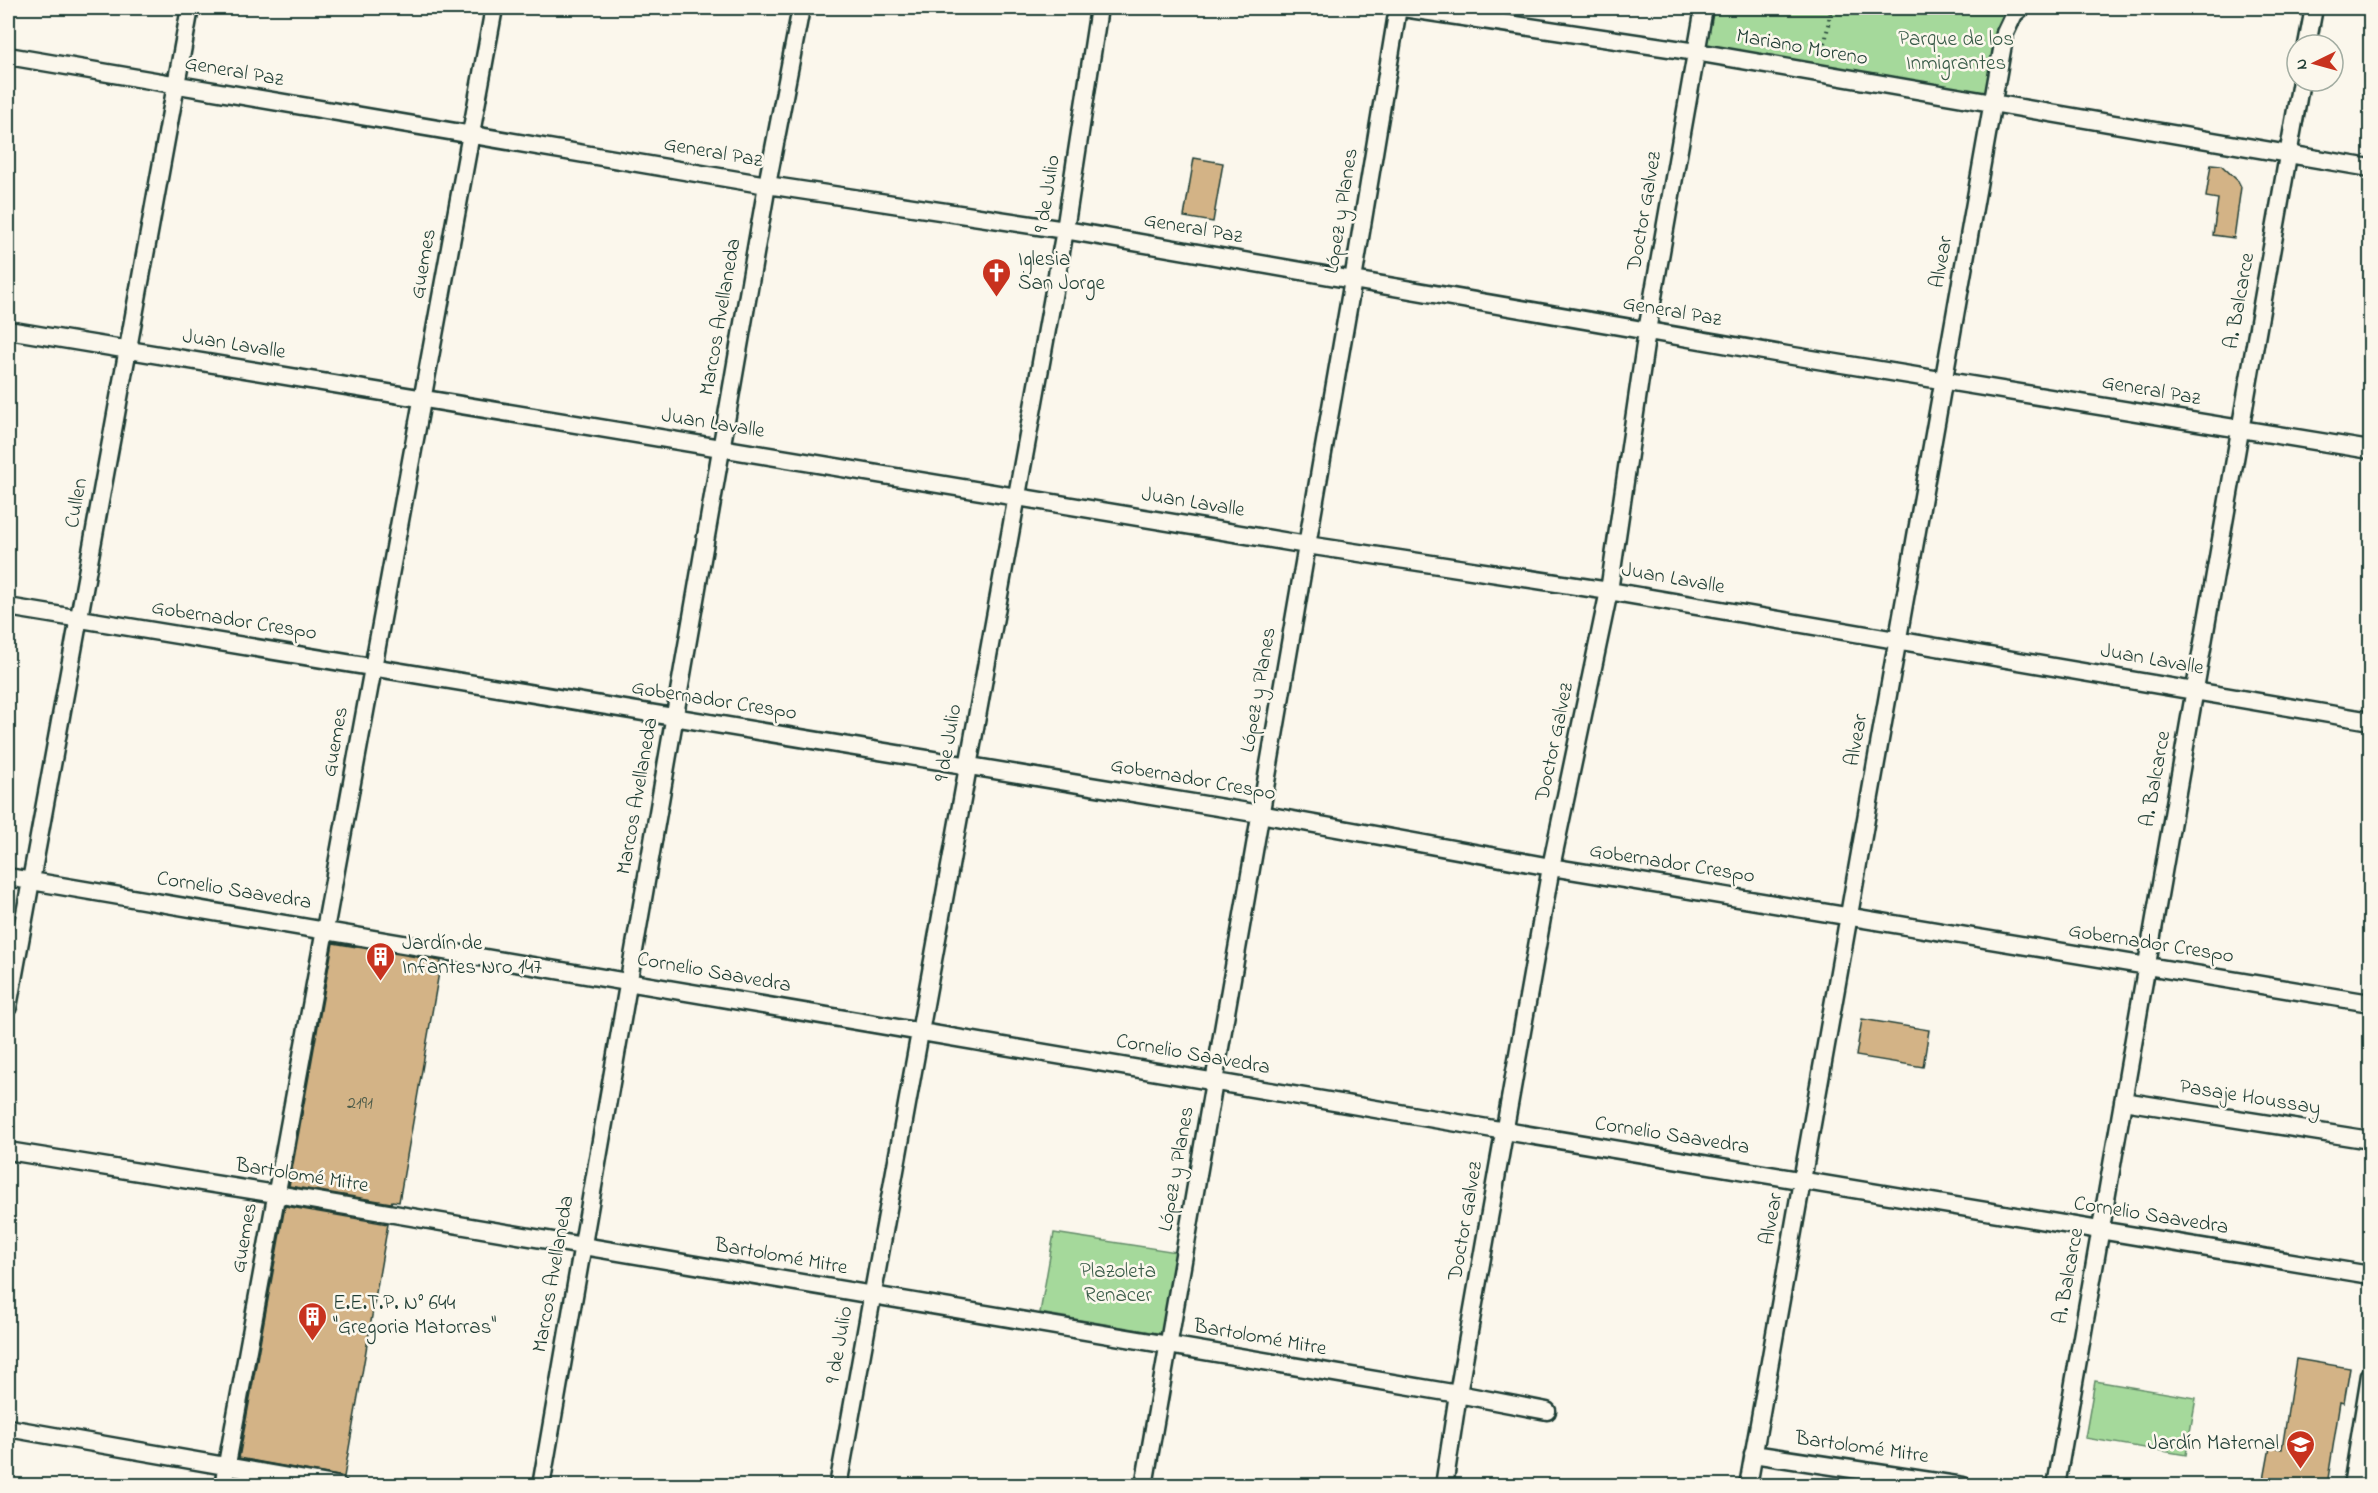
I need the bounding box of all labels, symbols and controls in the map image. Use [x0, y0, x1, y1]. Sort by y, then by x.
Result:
street label: Mariano Moreno [1734, 22, 1870, 74]
park label: Parque de los Inmigrantes [1898, 25, 2014, 81]
north arrow [2285, 33, 2345, 93]
street label: General Paz [182, 49, 286, 95]
text: N [2290, 58, 2314, 71]
street label: General Paz [661, 130, 765, 176]
street label: López y Planes [1317, 146, 1369, 276]
street label: Doctor Galvez [1620, 149, 1670, 274]
street label: 9 de Julio [1027, 153, 1069, 235]
street label: General Paz [1141, 206, 1245, 252]
street label: Guemes [403, 226, 445, 302]
street label: Alvear [1923, 233, 1961, 290]
street label: Marcos Avellaneda [692, 236, 750, 398]
place label: Iglesia San Jorge [1018, 245, 1106, 301]
street label: A. Balcarce [2217, 250, 2263, 352]
church icon: Iglesia San Jorge [981, 256, 1013, 298]
street label: General Paz [1620, 289, 1724, 335]
street label: Juan Lavalle [180, 322, 288, 368]
street label: General Paz [2099, 368, 2203, 414]
street label: Juan Lavalle [659, 401, 767, 447]
street label: Cullen [58, 476, 96, 530]
street label: Juan Lavalle [1139, 480, 1247, 526]
street label: Juan Lavalle [1619, 555, 1727, 603]
street label: Gobernador Crespo [149, 593, 319, 649]
street label: López y Planes [1233, 625, 1287, 755]
street label: Juan Lavalle [2098, 636, 2206, 684]
street label: Gobernador Crespo [629, 673, 799, 729]
street label: Doctor Galvez [1528, 680, 1582, 805]
street label: 9 de Julio [927, 702, 971, 784]
street label: Guemes [315, 704, 357, 780]
street label: Alvear [1838, 711, 1876, 768]
street label: Marcos Avellaneda [609, 715, 667, 877]
street label: A. Balcarce [2133, 728, 2179, 830]
street label: Gobernador Crespo [1108, 751, 1278, 809]
street label: Gobernador Crespo [1587, 836, 1757, 892]
street label: Cornelio Saavedra [155, 864, 313, 918]
street label: Gobernador Crespo [2066, 916, 2236, 972]
place label: Jardín de Infantes Nro 147 [402, 929, 542, 983]
building icon: Jardín de Infantes Nro 147 [365, 940, 397, 982]
street label: Cornelio Saavedra [635, 945, 793, 1001]
street label: Cornelio Saavedra [1114, 1027, 1272, 1083]
street label: Pasaje Houssay [2177, 1072, 2323, 1126]
house number: 2191 [347, 1091, 373, 1117]
street label: López y Planes [1151, 1104, 1205, 1234]
street label: Cornelio Saavedra [1593, 1109, 1751, 1163]
street label: Bartolomé Mitre [232, 1151, 371, 1201]
street label: Doctor Galvez [1441, 1159, 1491, 1284]
street label: Cornelio Saavedra [2072, 1189, 2230, 1243]
street label: Alvear [1753, 1190, 1791, 1247]
street label: Marcos Avellaneda [525, 1193, 583, 1355]
street label: Guemes [224, 1200, 266, 1276]
street label: A. Balcarce [2046, 1225, 2092, 1327]
street label: Bartolomé Mitre [711, 1230, 850, 1284]
park label: Plazoleta Renacer [1080, 1257, 1156, 1311]
place label: E.E.T.P. N° 644 "Gregoria Matorras" [333, 1289, 496, 1345]
building icon: E.E.T.P. N° 644 "Gregoria Matorras" [296, 1300, 328, 1342]
street label: 9 de Julio [818, 1304, 862, 1386]
street label: Bartolomé Mitre [1190, 1311, 1329, 1365]
street label: Bartolomé Mitre [1792, 1424, 1931, 1472]
school or university icon: Jardín Maternal [2284, 1428, 2316, 1470]
place label: Jardín Maternal [2147, 1429, 2279, 1459]

